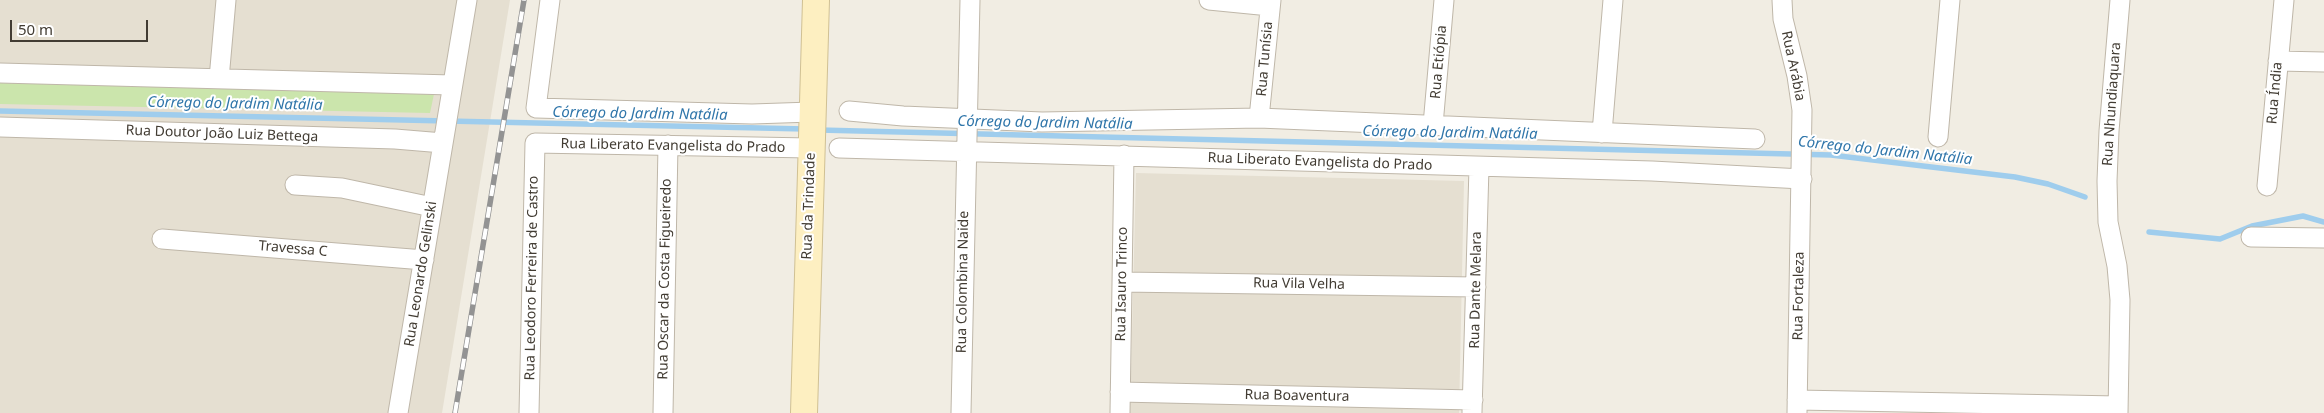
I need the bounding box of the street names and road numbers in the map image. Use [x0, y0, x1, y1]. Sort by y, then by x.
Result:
street label: Rua Tunísia [1253, 21, 1277, 97]
street label: Rua Etiópia [1427, 24, 1451, 100]
street label: Rua Arábia [1777, 29, 1809, 103]
street label: Rua Nhundiaquara [2099, 42, 2125, 166]
street label: Rua Índia [2264, 61, 2286, 125]
street label: Rua Doutor João Luiz Bettega [125, 122, 319, 146]
street label: Rua Liberato Evangelista do Prado [560, 136, 786, 156]
street label: Rua Liberato Evangelista do Prado [1207, 150, 1433, 174]
street label: Rua da Trindade [799, 152, 819, 260]
street label: Rua Leodoro Ferreira de Castro [522, 175, 542, 381]
street label: Rua Oscar da Costa Figueiredo [655, 178, 675, 380]
street label: Rua Leonardo Gelinski [401, 200, 441, 348]
street label: Rua Colombina Naide [953, 211, 973, 353]
street label: Rua Isauro Trinco [1113, 226, 1131, 342]
street label: Rua Dante Melara [1467, 231, 1485, 349]
street label: Travessa C [258, 238, 328, 260]
street label: Rua Fortaleza [1790, 251, 1808, 341]
street label: Rua Vila Velha [1253, 275, 1345, 293]
street label: Rua Boaventura [1244, 387, 1350, 405]

